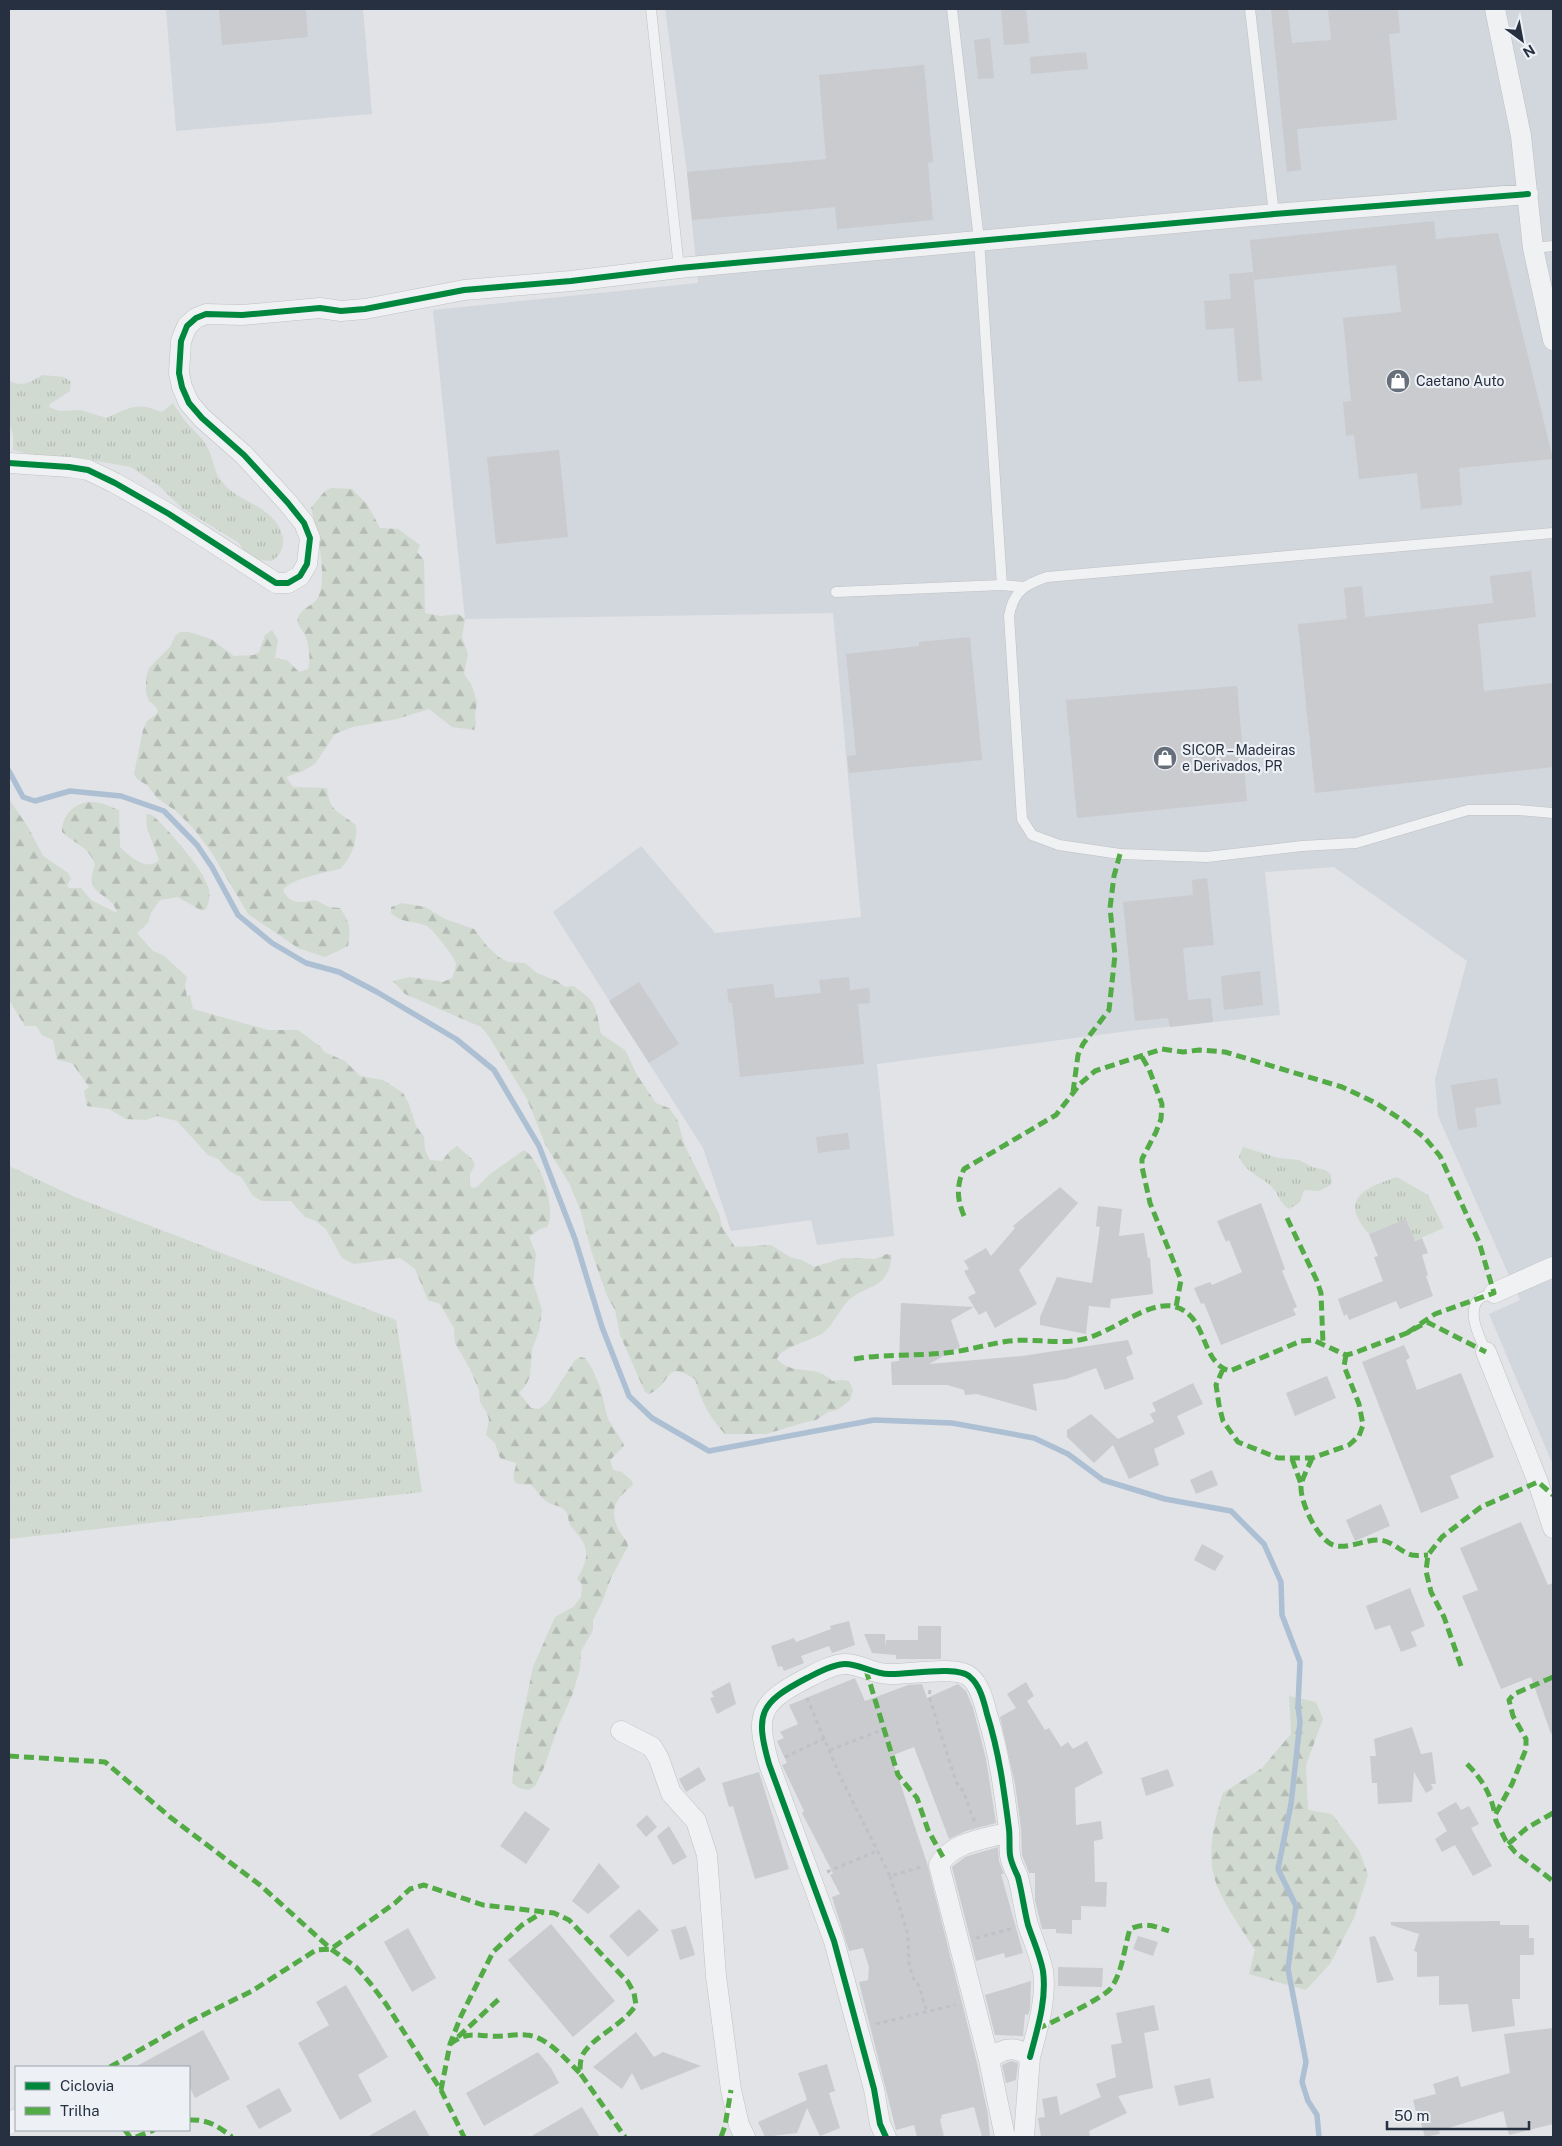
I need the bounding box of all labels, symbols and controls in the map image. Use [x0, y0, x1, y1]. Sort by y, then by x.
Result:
north arrow [1497, 15, 1547, 65]
text: N [1520, 41, 1538, 61]
shop icon: Caetano Auto [1385, 368, 1411, 394]
place label: Caetano Auto [1416, 373, 1505, 389]
place label: SICOR – Madeiras e Derivados, PR [1182, 742, 1295, 774]
shop icon: SICOR – Madeiras e Derivados, PR [1152, 745, 1178, 771]
legend [15, 2066, 190, 2131]
text: Ciclovia [60, 2077, 114, 2094]
scale bar [1387, 2098, 1530, 2130]
text: Trilha [60, 2102, 99, 2119]
text: 50 m [1394, 2107, 1429, 2124]

